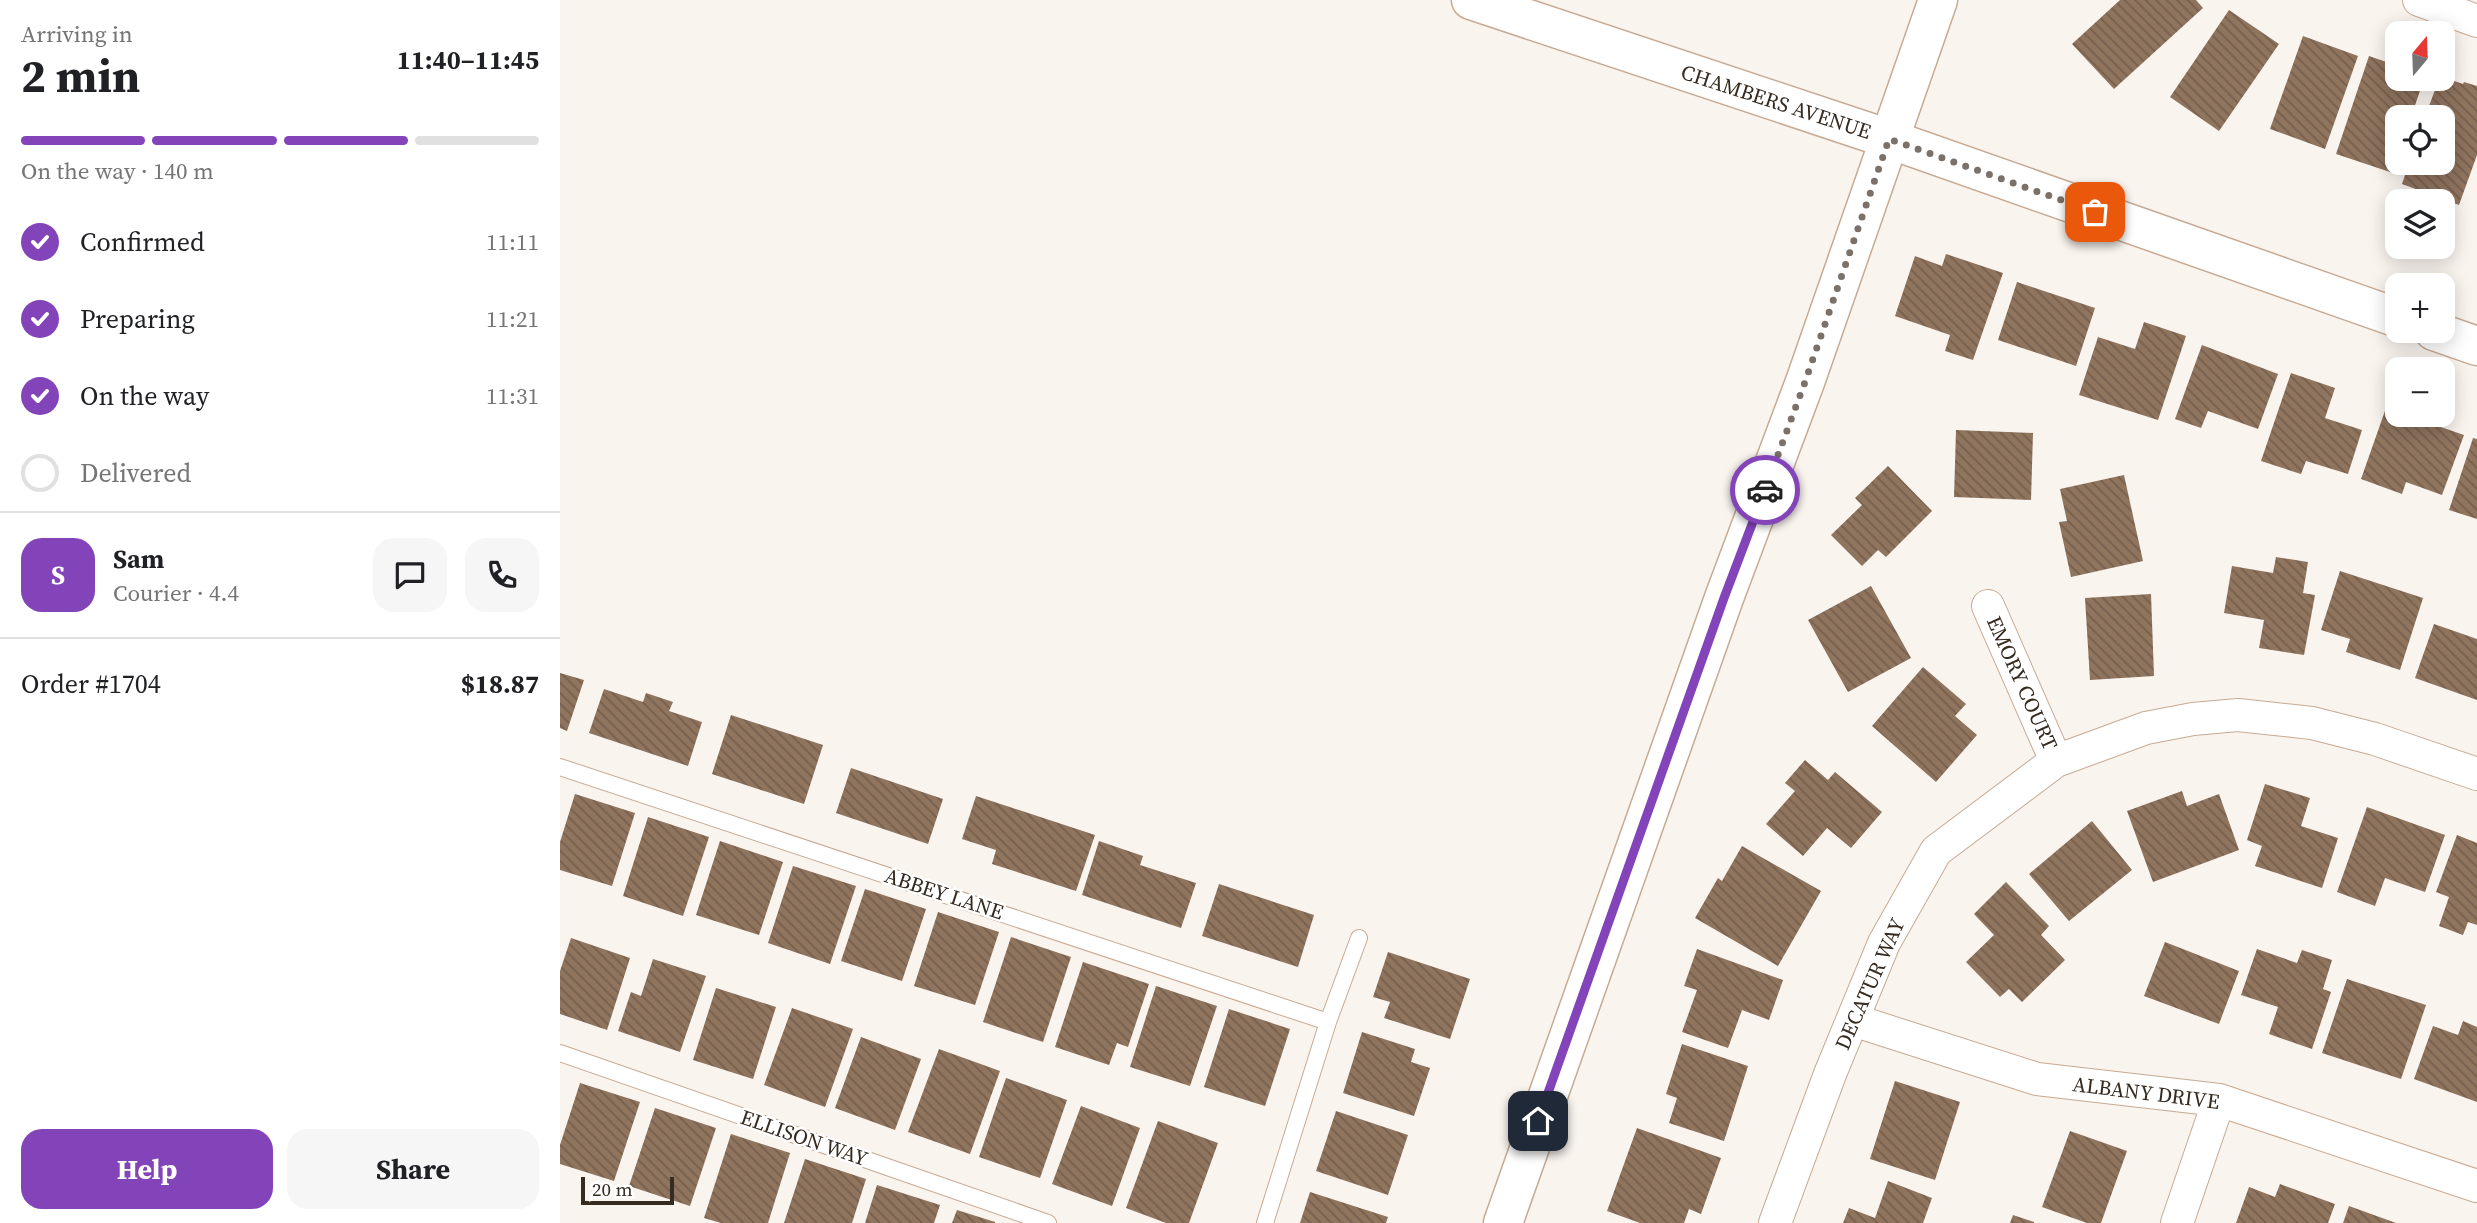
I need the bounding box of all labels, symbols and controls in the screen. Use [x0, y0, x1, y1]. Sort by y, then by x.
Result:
text: Arriving in [21, 18, 133, 50]
north arrow [2385, 21, 2455, 91]
map controls [2385, 21, 2455, 427]
text: 11:40–11:45 [397, 42, 539, 78]
text: 2 min [21, 44, 140, 107]
street label: CHAMBERS AVENUE [1677, 57, 1875, 146]
button: locate [2385, 105, 2455, 175]
text: On the way · 140 m [21, 155, 214, 187]
pin [2065, 182, 2125, 242]
button: layers [2385, 189, 2455, 259]
icon: bag [2076, 193, 2114, 231]
icon: check [21, 223, 59, 261]
text: Confirmed [80, 224, 205, 260]
text: 11:11 [486, 226, 539, 258]
button: + [2385, 273, 2455, 343]
icon: check [21, 300, 59, 338]
text: Preparing [80, 301, 195, 337]
text: 11:21 [486, 303, 539, 335]
button: − [2385, 357, 2455, 427]
icon: check [21, 377, 59, 415]
text: On the way [80, 378, 209, 414]
text: 11:31 [486, 380, 539, 412]
text: Delivered [80, 455, 191, 491]
courier [1730, 455, 1800, 525]
icon: car [1746, 471, 1784, 509]
button: chat [373, 538, 447, 612]
button: phone [465, 538, 539, 612]
text: Sam [113, 541, 164, 577]
text: S [51, 557, 65, 593]
text: Courier · 4.4 [113, 577, 239, 609]
street label: EMORY COURT [1980, 611, 2065, 755]
text: Order #1704 [21, 666, 161, 702]
text: $18.87 [461, 666, 539, 702]
street label: ABBEY LANE [881, 861, 1007, 926]
street label: DECATUR WAY [1828, 913, 1912, 1054]
street label: ALBANY DRIVE [2071, 1069, 2221, 1116]
pin [1508, 1091, 1568, 1151]
street label: ELLISON WAY [737, 1102, 872, 1173]
icon: home [1519, 1102, 1557, 1140]
button: Help [21, 1129, 273, 1209]
button: Share [287, 1129, 539, 1209]
scale bar [581, 1174, 674, 1206]
text: 20 m [592, 1176, 633, 1202]

